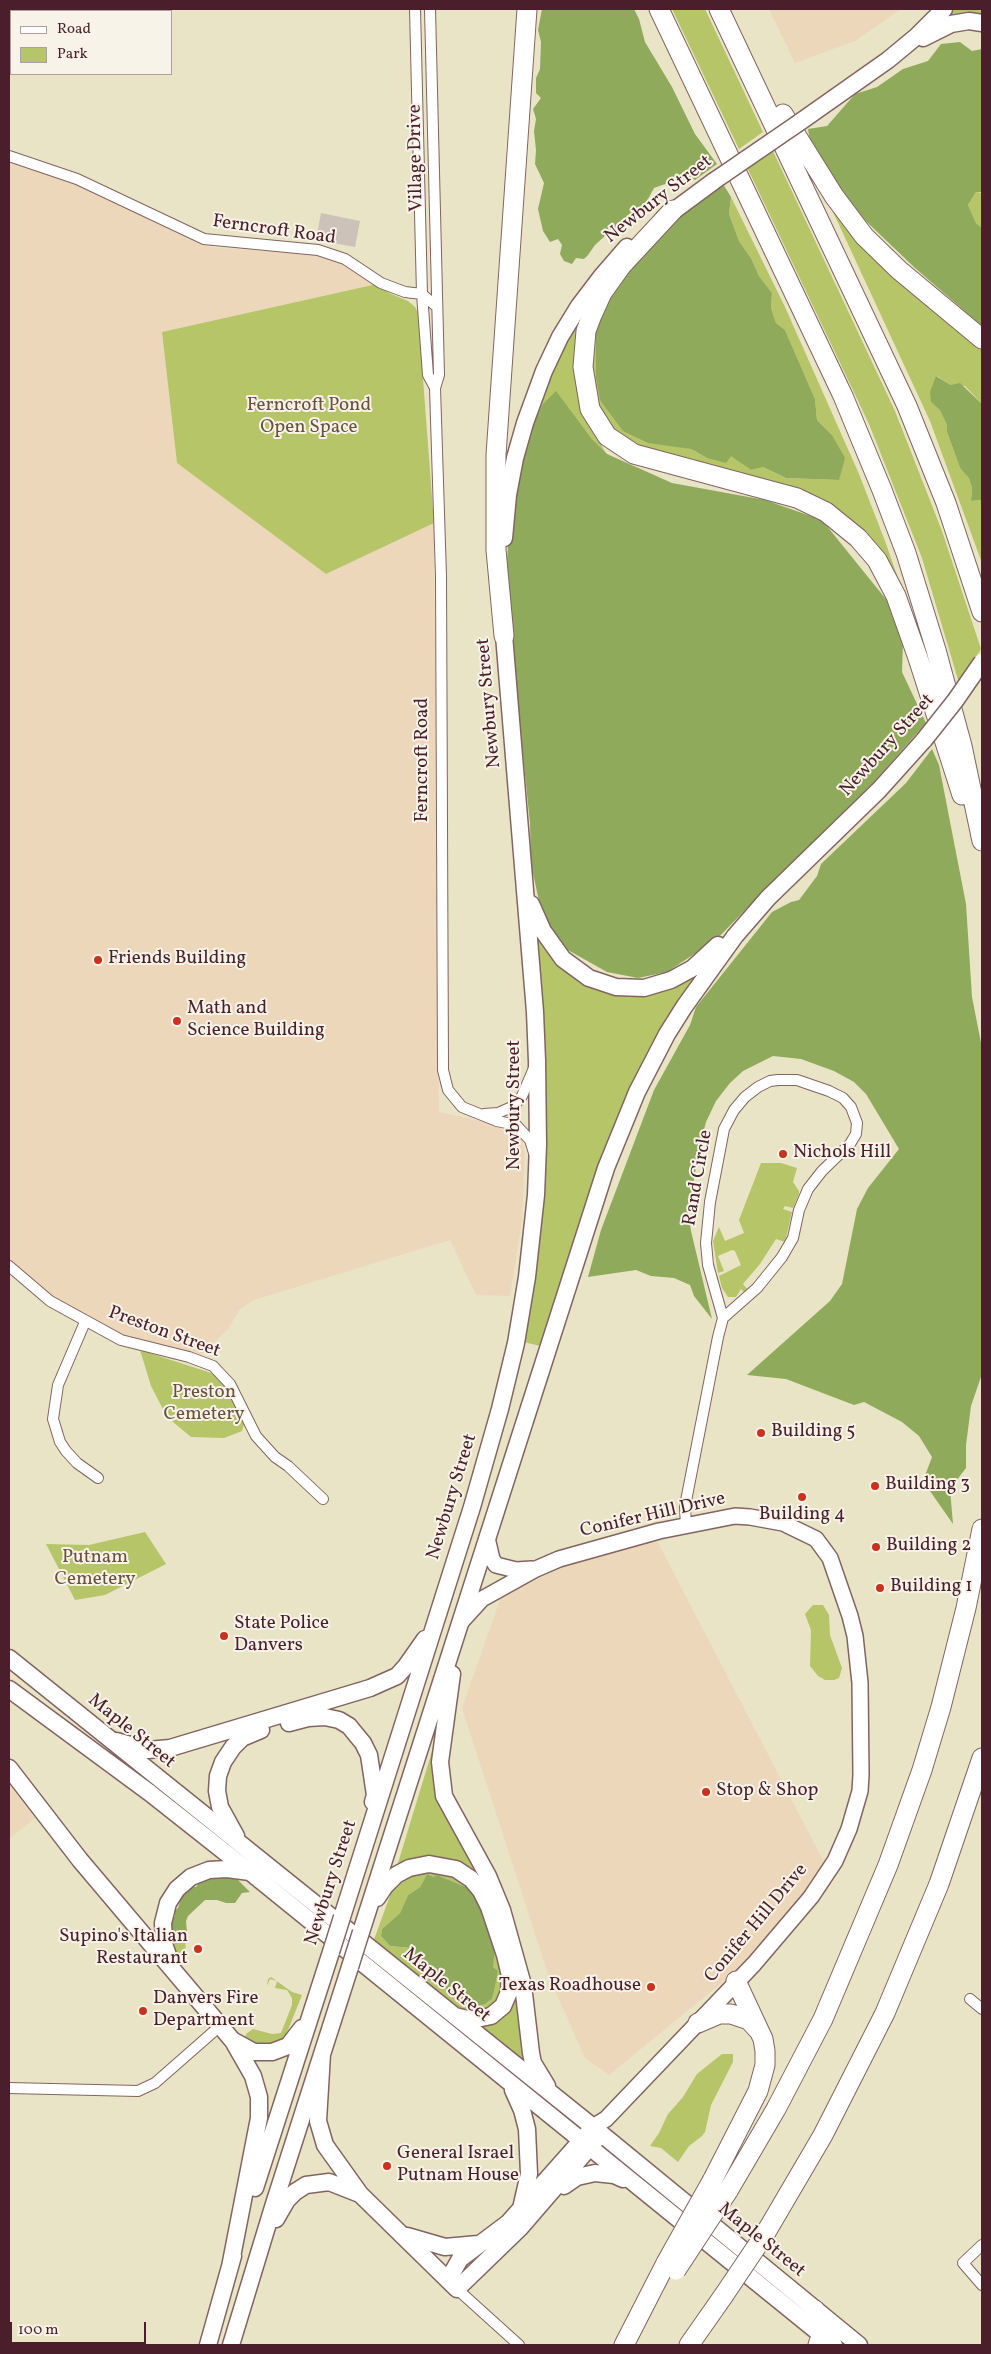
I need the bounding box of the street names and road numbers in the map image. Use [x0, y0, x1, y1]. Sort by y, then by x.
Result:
street label: Village Drive [405, 104, 429, 212]
street label: Newbury Street [601, 151, 717, 249]
street label: Ferncroft Road [211, 211, 337, 251]
street label: Newbury Street [473, 637, 507, 769]
street label: Newbury Street [836, 690, 940, 802]
street label: Ferncroft Road [413, 698, 435, 822]
street label: Newbury Street [505, 1040, 527, 1170]
street label: Rand Circle [679, 1128, 719, 1228]
street label: Preston Street [105, 1302, 223, 1364]
street label: Newbury Street [423, 1431, 483, 1563]
street label: Conifer Hill Drive [578, 1488, 728, 1544]
street label: Maple Street [83, 1690, 179, 1774]
street label: Newbury Street [301, 1817, 363, 1949]
street label: Conifer Hill Drive [701, 1860, 813, 1988]
street label: Maple Street [398, 1944, 494, 2028]
street label: Maple Street [713, 2199, 809, 2283]

